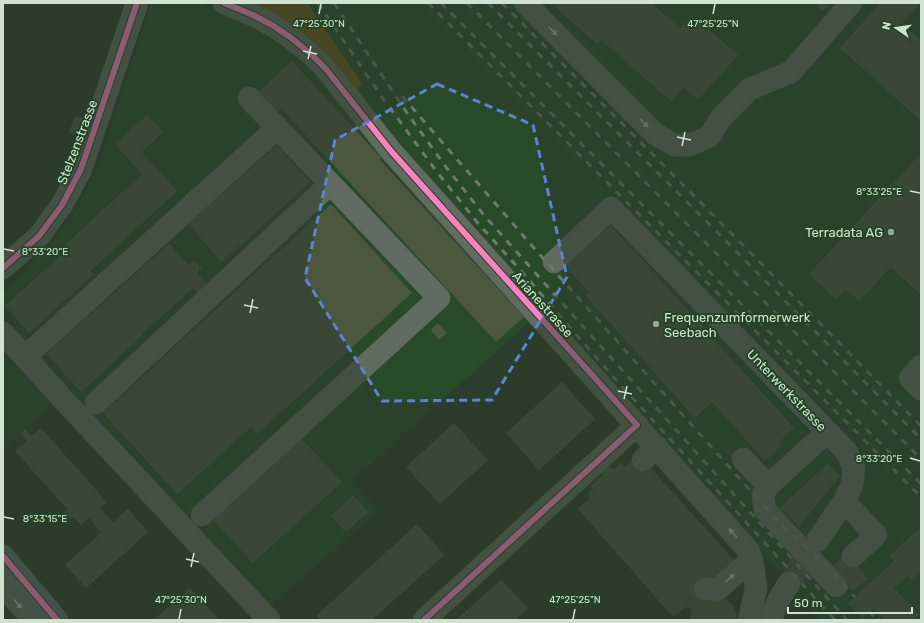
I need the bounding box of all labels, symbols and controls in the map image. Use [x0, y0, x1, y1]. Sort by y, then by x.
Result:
north arrow [876, 8, 916, 48]
text: 47°25'30"N [293, 18, 345, 30]
text: 47°25'25"N [687, 18, 739, 30]
text: N [880, 20, 894, 31]
one-way arrow [548, 26, 558, 36]
street label: Stelzenstrasse [54, 98, 101, 187]
one-way arrow [639, 118, 649, 128]
text: 8°33'25"E [856, 186, 902, 198]
place label: Terradata AG [805, 225, 883, 240]
marker: Terradata AG [886, 227, 896, 237]
text: 8°33'20"E [22, 246, 68, 258]
street label: Arianestrasse [509, 268, 576, 340]
place label: Frequenzumformerwerk Seebach [664, 310, 811, 340]
marker: Frequenzumformerwerk Seebach [651, 319, 661, 329]
street label: Unterwerkstrasse [744, 346, 829, 434]
text: 8°33'20"E [856, 453, 902, 465]
text: 8°33'15"E [23, 513, 67, 525]
one-way arrow [728, 528, 737, 538]
one-way arrow [726, 574, 735, 583]
scale bar [788, 589, 912, 615]
text: 47°25'30"N [155, 594, 207, 606]
text: 47°25'25"N [549, 594, 601, 606]
text: 50 m [794, 596, 822, 610]
one-way arrow [13, 599, 23, 609]

